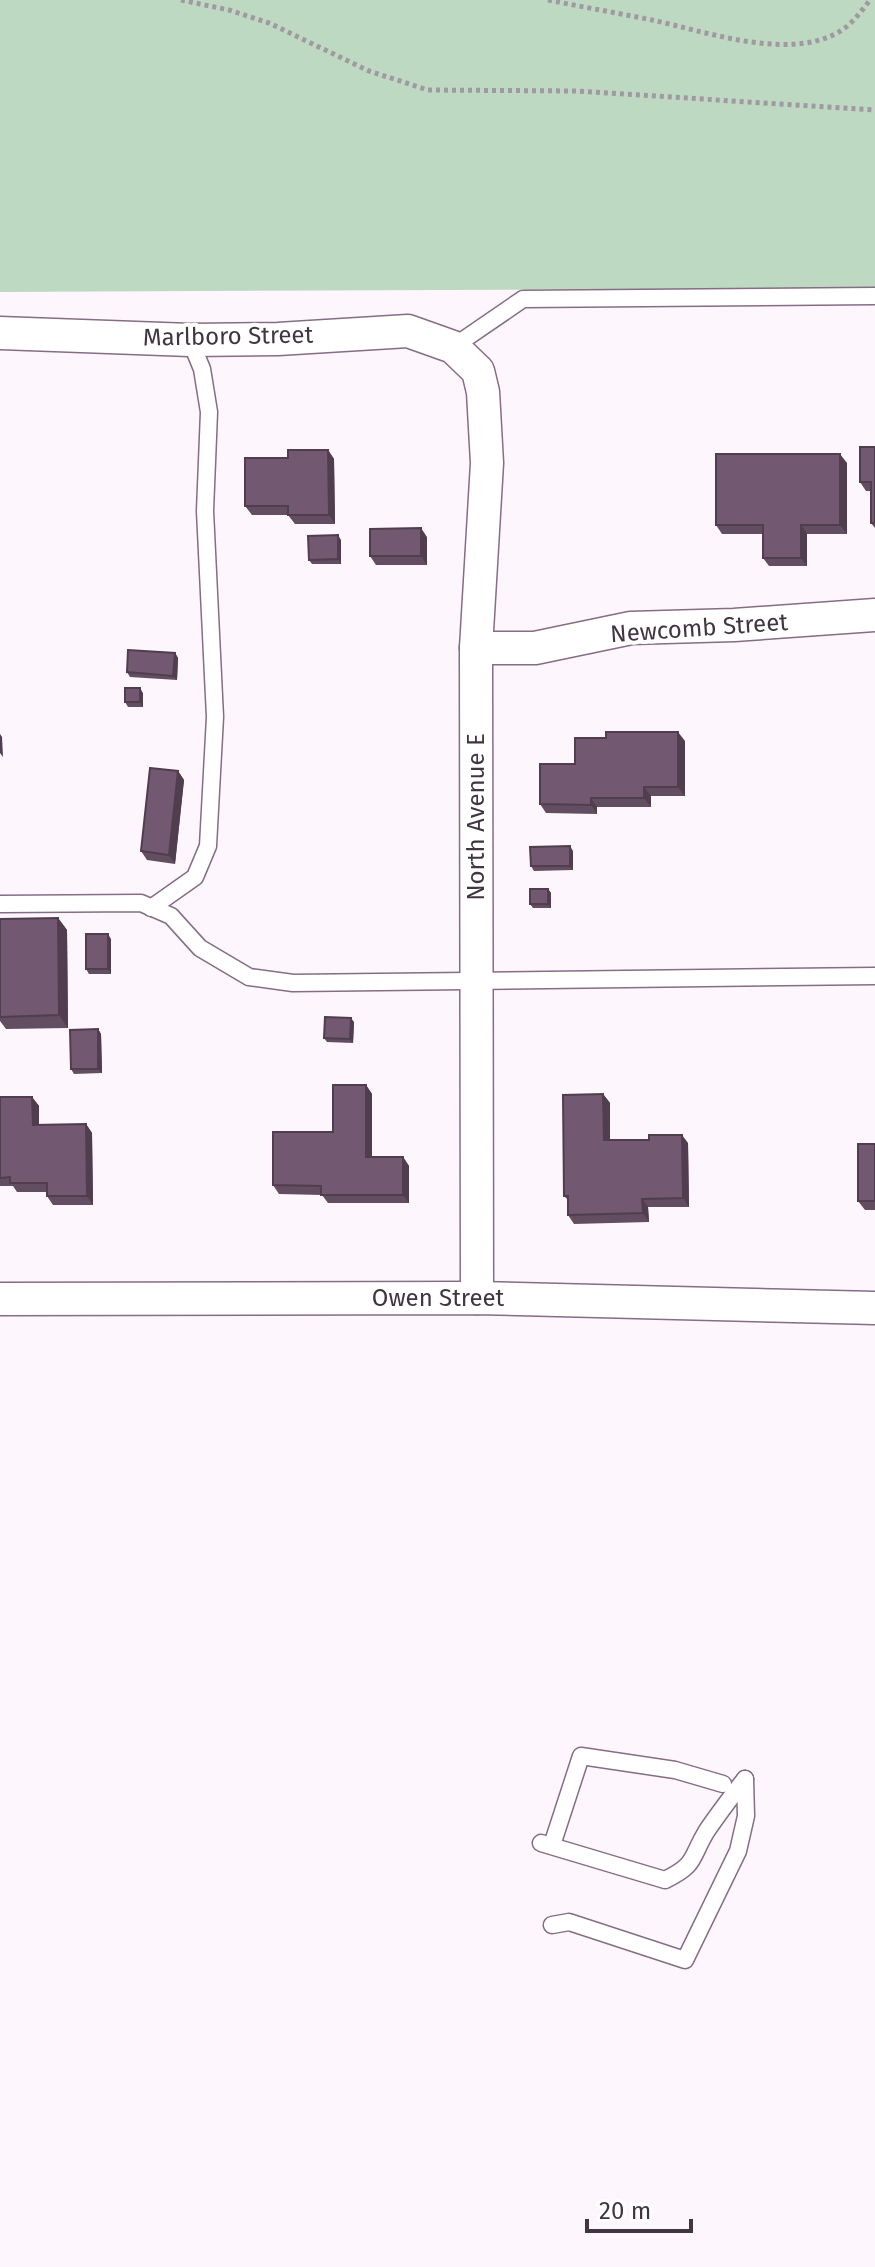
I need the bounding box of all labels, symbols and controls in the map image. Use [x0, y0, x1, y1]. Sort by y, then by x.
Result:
street label: Marlboro Street [143, 321, 314, 351]
street label: Newcomb Street [609, 608, 789, 648]
street label: North Avenue E [462, 733, 490, 901]
street label: Owen Street [372, 1284, 505, 1312]
scale bar [587, 2183, 691, 2233]
text: 20 m [599, 2197, 651, 2225]

